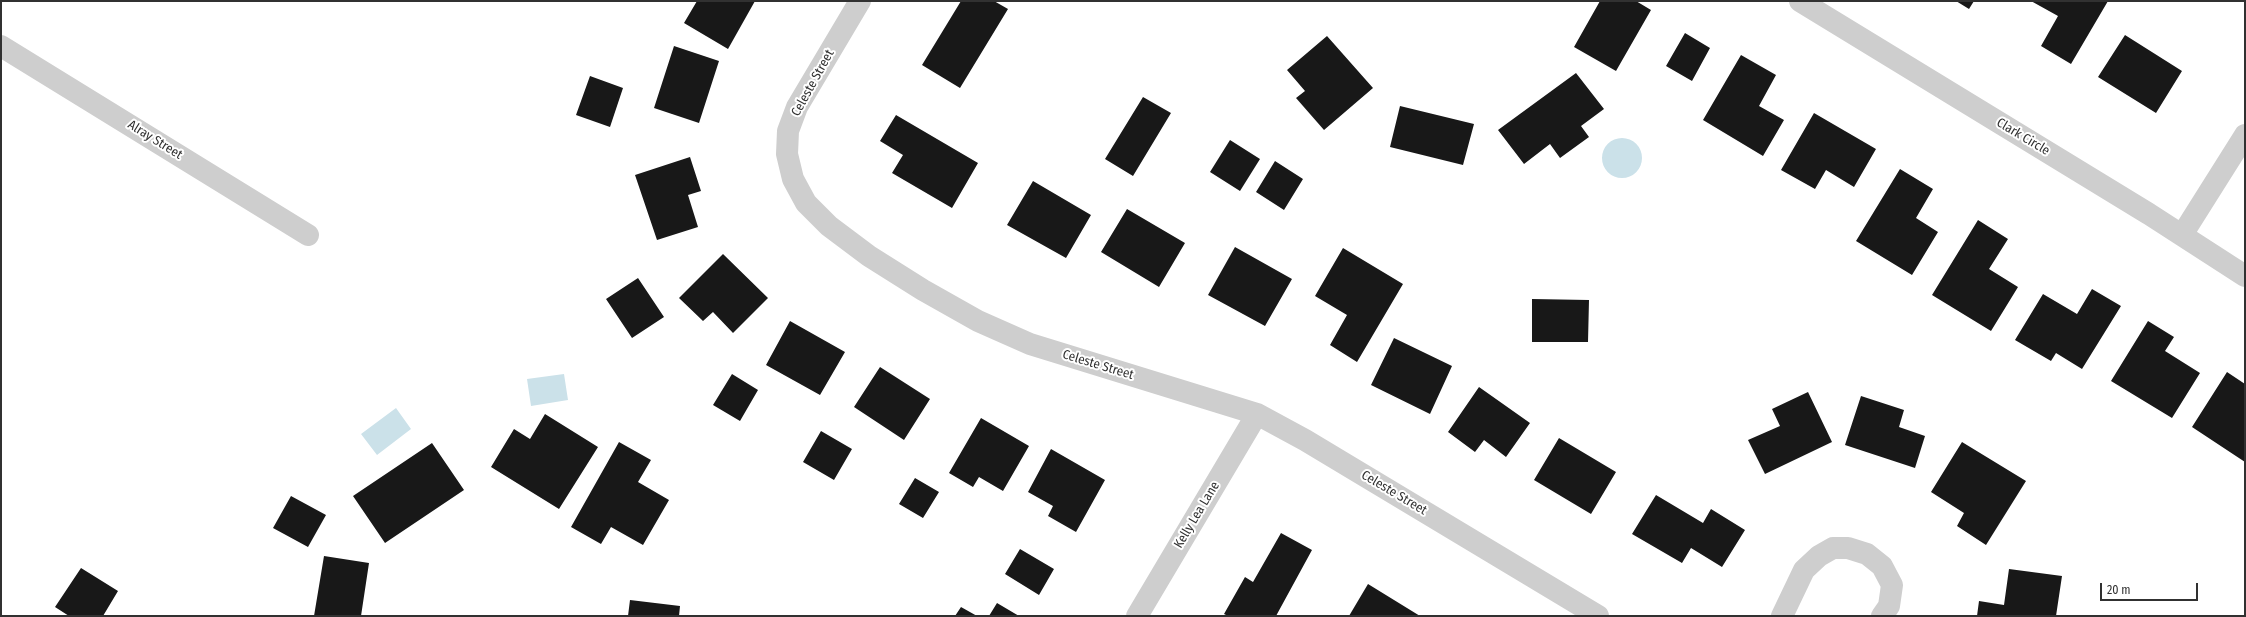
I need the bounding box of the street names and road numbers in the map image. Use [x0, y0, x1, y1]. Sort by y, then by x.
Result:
street label: Celeste Street [788, 47, 838, 119]
street label: Clark Circle [1994, 115, 2052, 159]
street label: Alray Street [125, 117, 185, 163]
street label: Celeste Street [1061, 347, 1135, 383]
street label: Celeste Street [1358, 467, 1430, 519]
street label: Kelly Lea Lane [1171, 479, 1223, 551]

